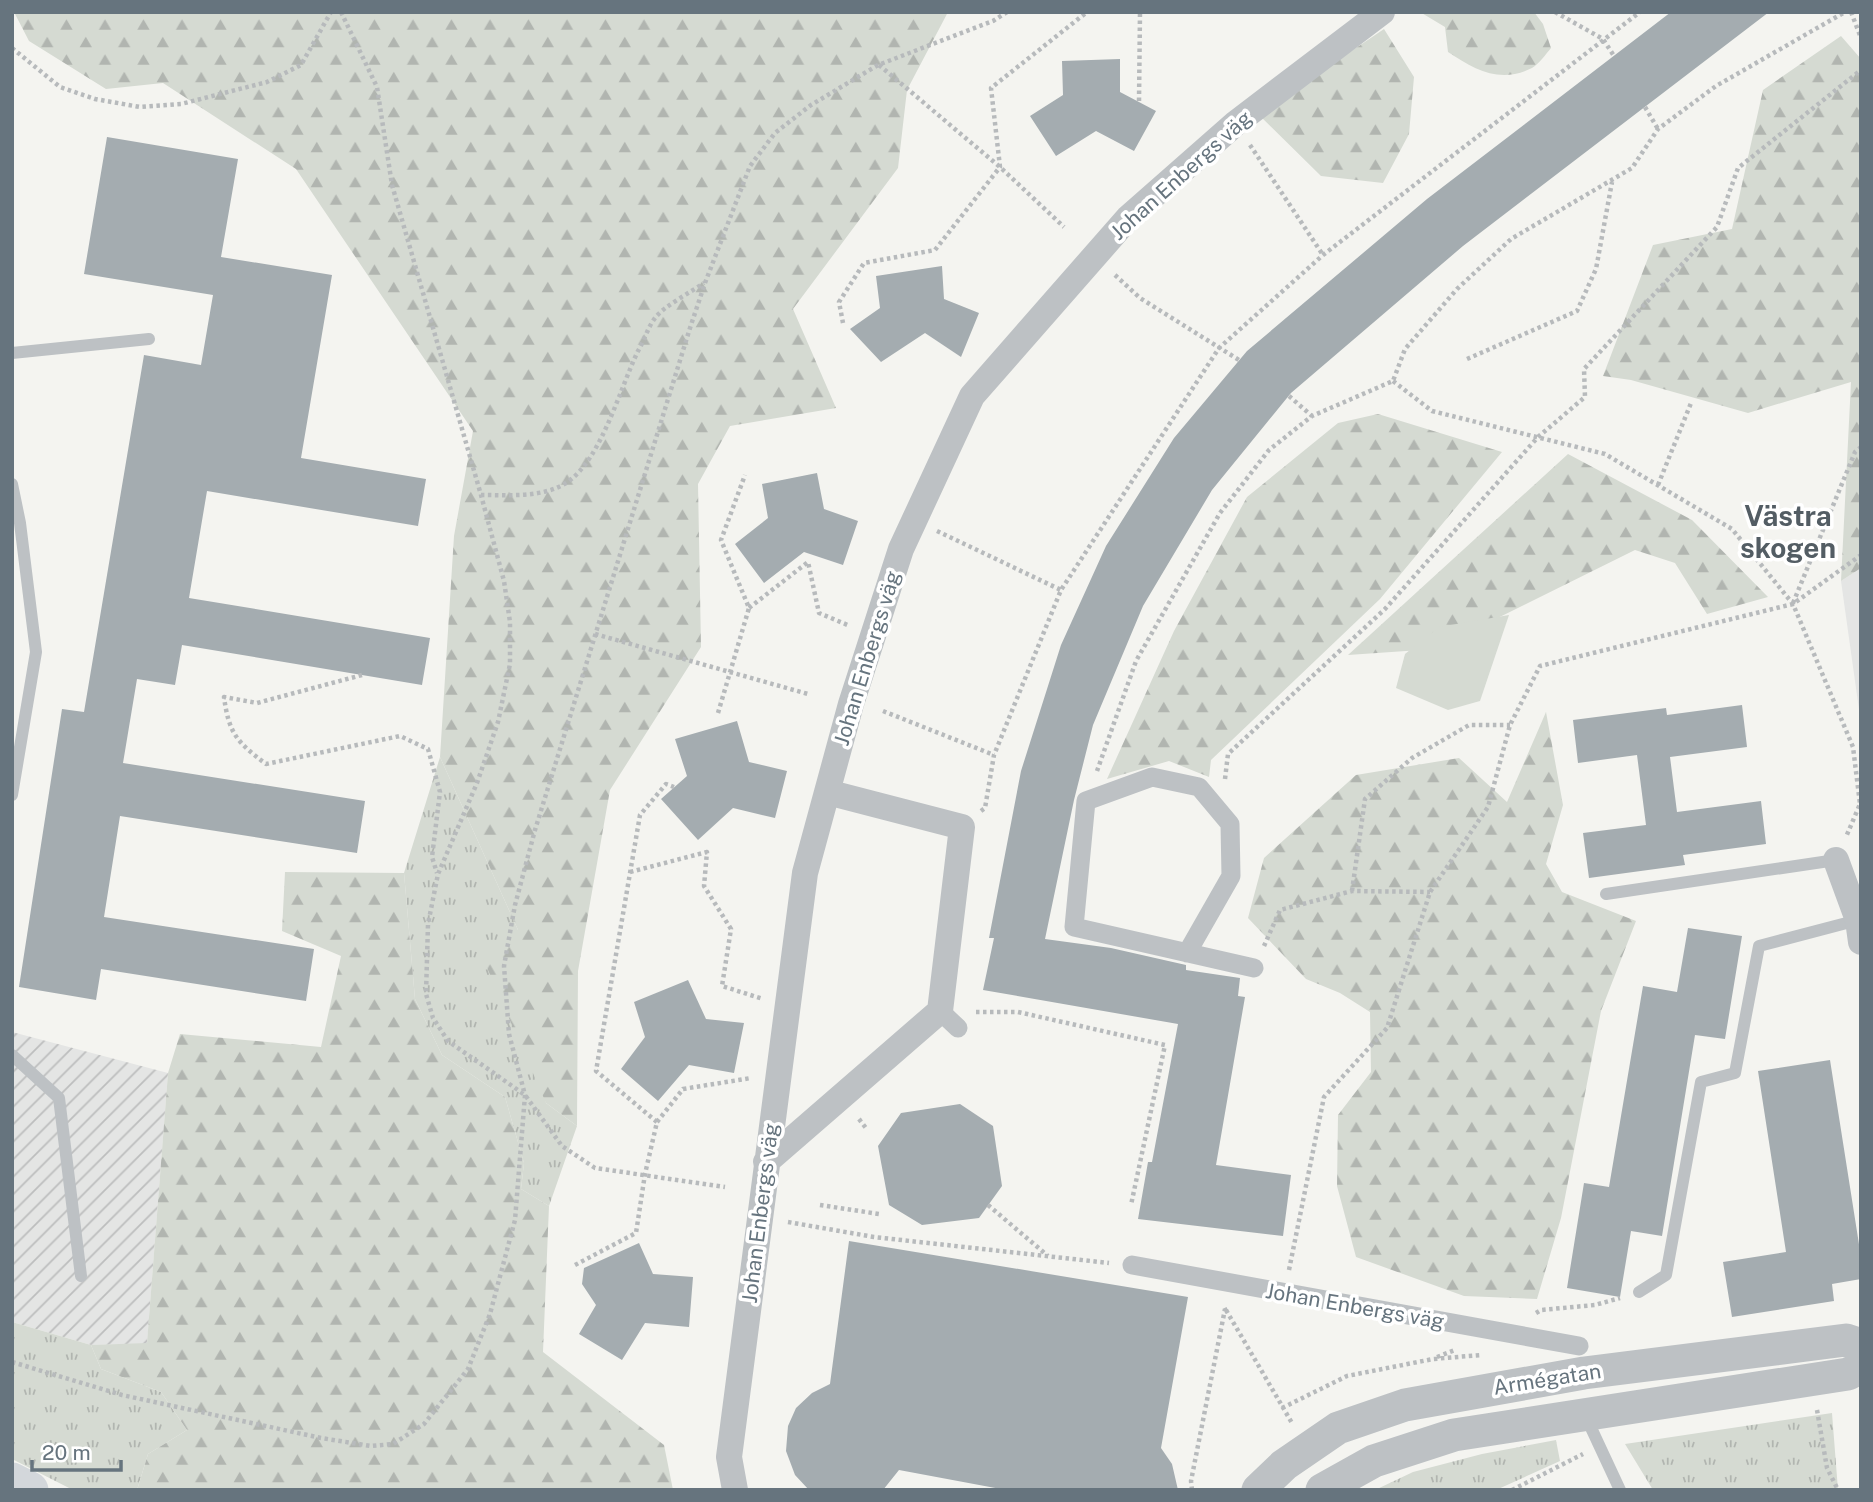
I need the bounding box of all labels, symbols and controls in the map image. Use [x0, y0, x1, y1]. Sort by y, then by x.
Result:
street label: Johan Enbergs väg [1105, 105, 1257, 245]
district label: Västra skogen [1740, 499, 1836, 564]
street label: Johan Enbergs väg [829, 568, 905, 748]
street label: Johan Enbergs väg [737, 1121, 783, 1305]
street label: Johan Enbergs väg [1264, 1278, 1446, 1334]
street label: Armégatan [1491, 1358, 1603, 1400]
scale bar [32, 1428, 121, 1472]
text: 20 m [42, 1440, 91, 1465]

